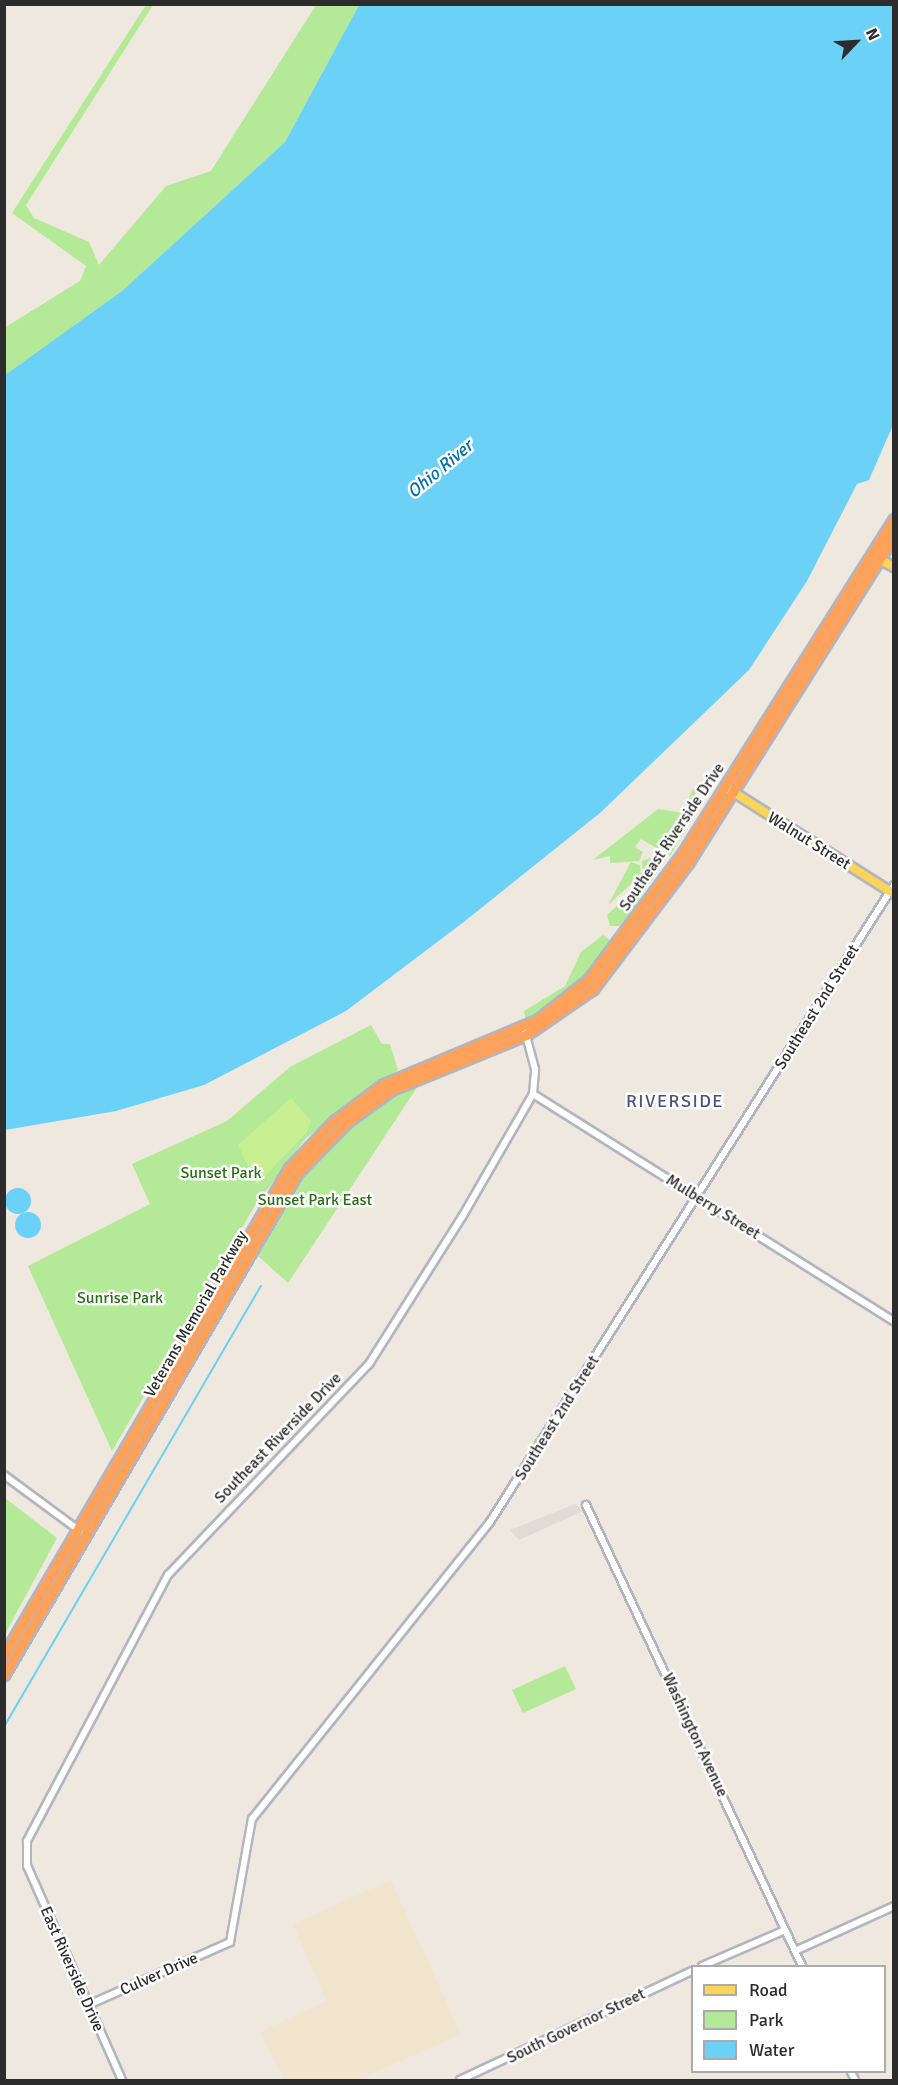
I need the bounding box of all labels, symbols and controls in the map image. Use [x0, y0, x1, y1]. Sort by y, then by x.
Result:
north arrow [826, 12, 886, 72]
text: N [861, 25, 884, 44]
water label: Ohio River [403, 435, 477, 503]
street label: Southeast Riverside Drive [615, 759, 729, 915]
street label: Walnut Street [764, 808, 854, 874]
street label: Southeast 2nd Street [771, 941, 863, 1073]
district label: RIVERSIDE [626, 1090, 724, 1112]
park label: Sunset Park [180, 1163, 262, 1183]
street label: Mulberry Street [662, 1170, 764, 1244]
park label: Sunset Park East [258, 1190, 372, 1210]
street label: Veterans Memorial Parkway [140, 1227, 252, 1401]
park label: Sunrise Park [77, 1288, 163, 1308]
street label: Southeast 2nd Street [511, 1352, 603, 1484]
street label: Southeast Riverside Drive [211, 1369, 345, 1507]
street label: Washington Avenue [658, 1670, 732, 1800]
street label: East Riverside Drive [36, 1903, 108, 2035]
street label: Culver Drive [117, 1948, 201, 2000]
legend [691, 1965, 886, 2073]
text: Road [749, 1979, 788, 2001]
street label: South Governor Street [504, 1984, 648, 2068]
text: Park [749, 2009, 784, 2031]
text: Water [749, 2039, 794, 2061]

